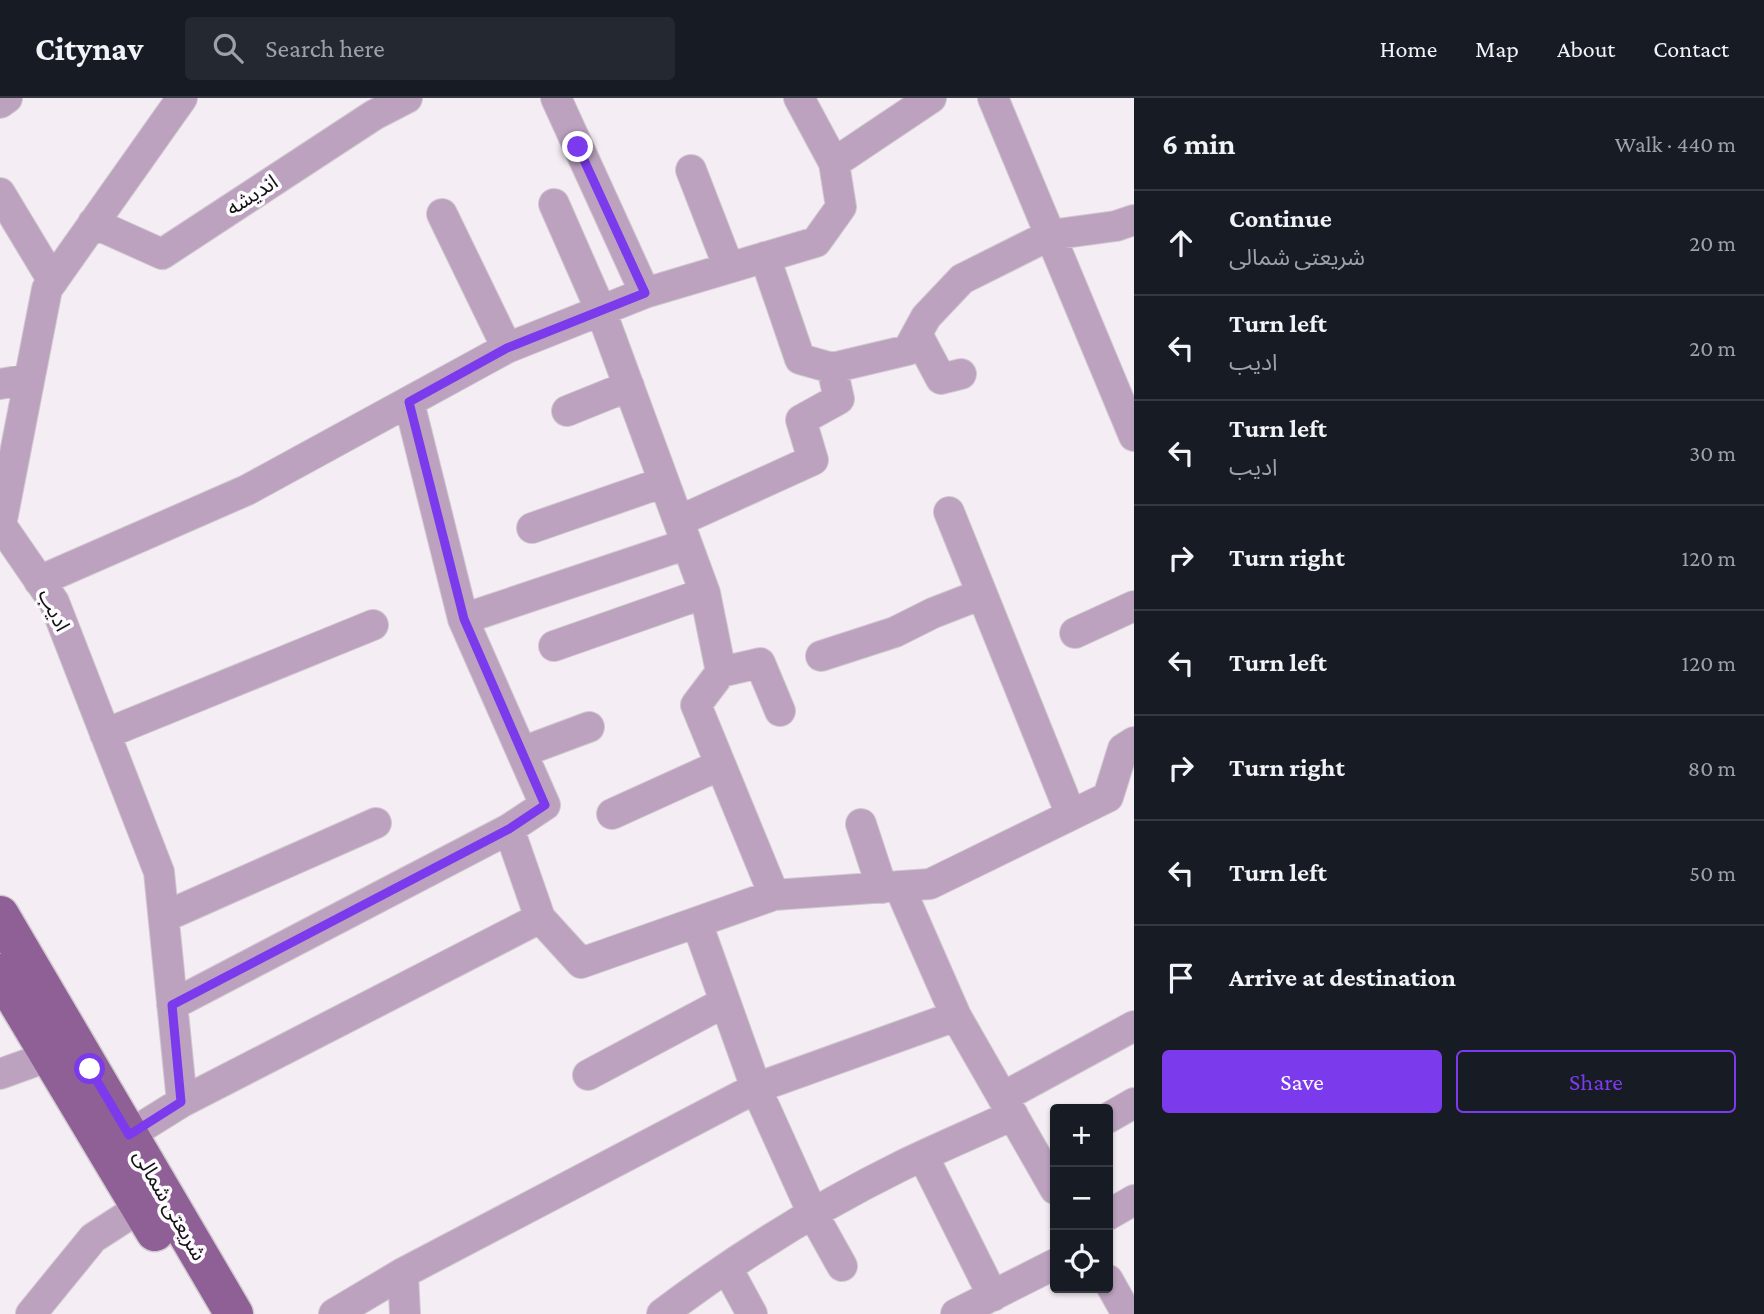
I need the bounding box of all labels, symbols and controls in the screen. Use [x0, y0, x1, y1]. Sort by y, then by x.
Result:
search box [185, 17, 675, 80]
icon: search [209, 29, 247, 67]
text: Citynav [35, 30, 143, 67]
text: Search here [265, 34, 385, 63]
text: Home [1380, 35, 1437, 62]
text: Map [1475, 35, 1519, 62]
text: About [1557, 35, 1615, 62]
text: Contact [1653, 35, 1729, 62]
text: 6 min [1162, 127, 1235, 160]
route end [562, 131, 593, 162]
text: Walk · 440 m [1615, 131, 1736, 157]
street label: اندیشه [222, 170, 282, 220]
text: Continue [1229, 204, 1332, 233]
icon: ahead [1162, 224, 1200, 262]
text: 20 m [1689, 230, 1736, 256]
text: شریعتی شمالی [1229, 244, 1365, 270]
text: Turn left [1229, 309, 1327, 338]
icon: left [1162, 329, 1200, 367]
text: 20 m [1689, 335, 1736, 361]
text: ادیب [1229, 349, 1277, 375]
text: Turn left [1229, 414, 1327, 443]
icon: left [1162, 434, 1200, 472]
text: 30 m [1689, 440, 1736, 466]
text: ادیب [1229, 454, 1277, 480]
icon: right [1162, 539, 1200, 577]
text: Turn right [1229, 543, 1345, 572]
text: 120 m [1682, 545, 1736, 571]
street label: ادیب [33, 585, 75, 635]
icon: left [1162, 644, 1200, 682]
text: Turn left [1229, 648, 1327, 677]
text: 120 m [1682, 650, 1736, 676]
icon: right [1162, 749, 1200, 787]
text: Turn right [1229, 753, 1345, 782]
text: 80 m [1688, 755, 1736, 781]
icon: left [1162, 854, 1200, 892]
text: Turn left [1229, 858, 1327, 887]
text: 50 m [1689, 860, 1736, 886]
icon: arrive [1162, 959, 1200, 997]
text: Arrive at destination [1229, 963, 1456, 992]
button: Save [1162, 1050, 1442, 1113]
button: Share [1456, 1050, 1736, 1113]
route start [74, 1053, 105, 1084]
map controls [1050, 1104, 1113, 1293]
button: + [1050, 1104, 1113, 1167]
street label: شریعتی شمالی [129, 1145, 211, 1265]
button: − [1050, 1167, 1113, 1230]
button: locate [1050, 1230, 1113, 1293]

